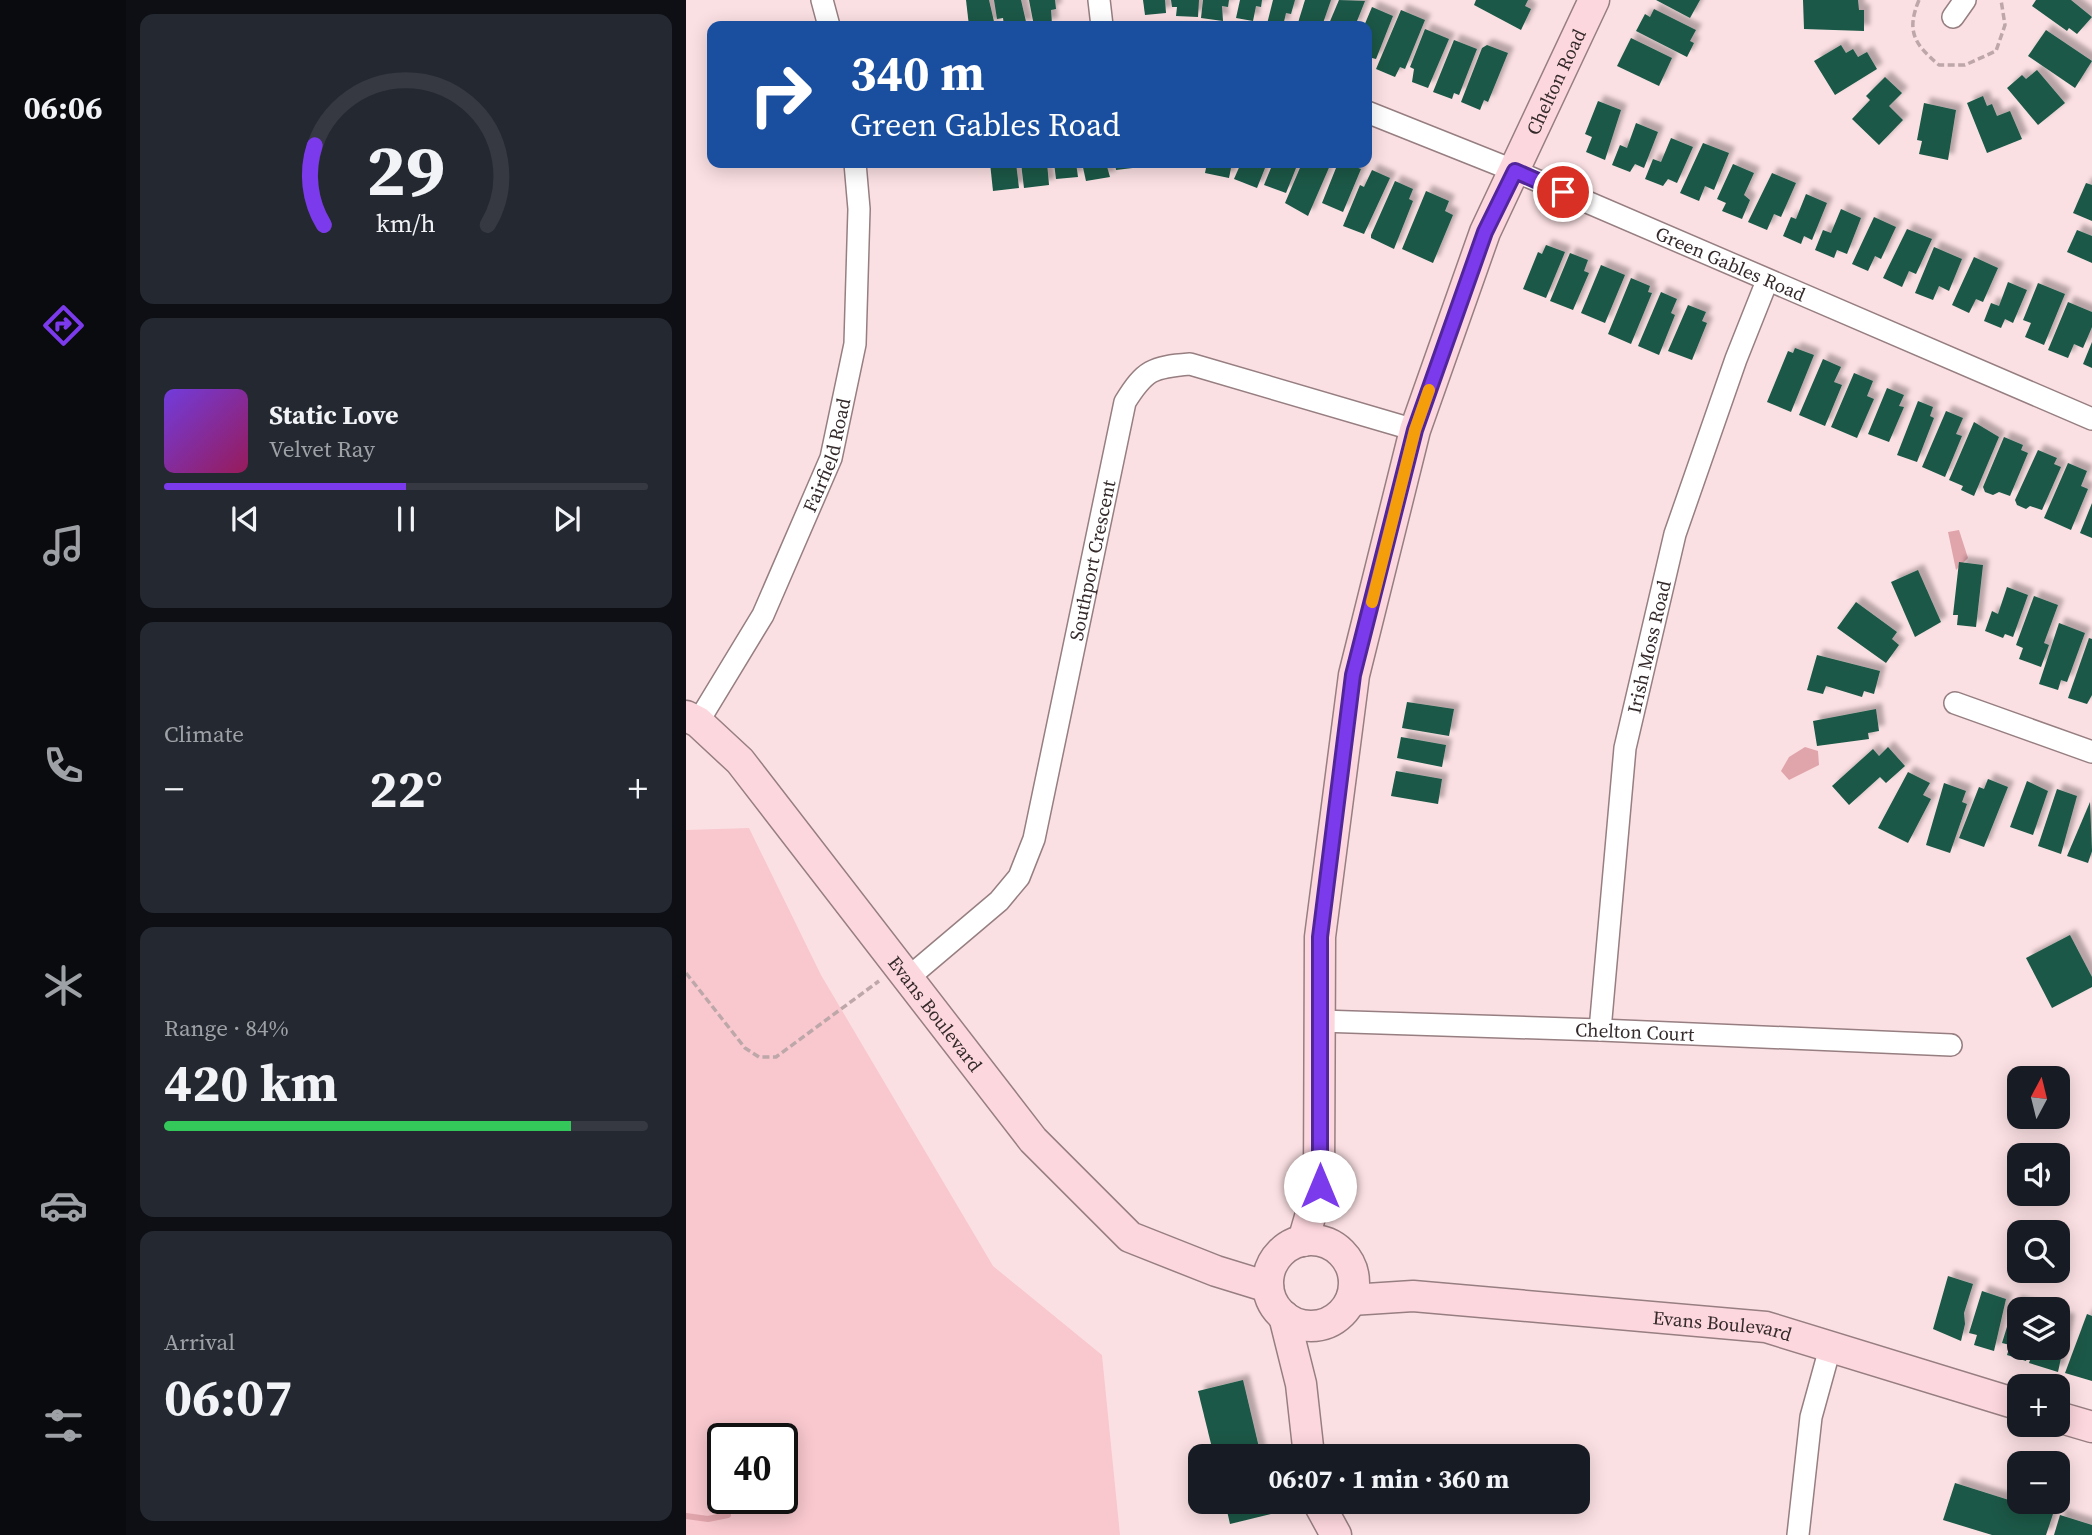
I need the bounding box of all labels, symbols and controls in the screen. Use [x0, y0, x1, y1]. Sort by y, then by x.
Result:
street label: Chelton Road [1520, 24, 1592, 139]
text: 340 m [850, 39, 985, 106]
icon: right [735, 49, 826, 140]
text: 06:06 [24, 86, 102, 130]
text: Green Gables Road [850, 103, 1121, 147]
text: 29 [367, 120, 445, 219]
pin [1533, 162, 1593, 222]
icon: arrive [1544, 173, 1582, 211]
text: km/h [376, 206, 436, 240]
street label: Green Gables Road [1652, 220, 1810, 307]
icon: directions [39, 301, 88, 350]
street label: Fairfield Road [796, 395, 856, 516]
text: Static Love [269, 397, 398, 433]
text: Velvet Ray [269, 433, 375, 465]
street label: Southport Crescent [1063, 477, 1122, 643]
icon: previous [226, 500, 264, 538]
icon: pause [387, 500, 425, 538]
icon: next [548, 500, 586, 538]
icon: music [39, 521, 88, 570]
street label: Irish Moss Road [1621, 577, 1677, 716]
text: Climate [164, 718, 244, 750]
icon: phone [39, 741, 88, 790]
text: 22° [369, 753, 443, 824]
text: − [164, 763, 184, 815]
text: + [628, 763, 648, 815]
street label: Evans Boulevard [882, 950, 989, 1077]
icon: climate [39, 961, 88, 1010]
text: Range · 84% [164, 1012, 289, 1044]
street label: Chelton Court [1575, 1016, 1696, 1047]
text: 420 km [164, 1047, 338, 1118]
north arrow [2007, 1066, 2070, 1129]
map controls [2007, 1066, 2070, 1514]
button: sound [2007, 1143, 2070, 1206]
position arrow [1283, 1149, 1357, 1223]
icon: car [39, 1181, 88, 1230]
button: search [2007, 1220, 2070, 1283]
button: layers [2007, 1297, 2070, 1360]
street label: Evans Boulevard [1652, 1304, 1795, 1347]
text: Arrival [164, 1326, 235, 1358]
text: 06:07 [164, 1361, 292, 1432]
button: + [2007, 1374, 2070, 1437]
icon: filters [39, 1401, 88, 1450]
speed limit sign: 40 [707, 1423, 798, 1514]
button: − [2007, 1451, 2070, 1514]
text: 06:07 · 1 min · 360 m [1269, 1461, 1509, 1497]

